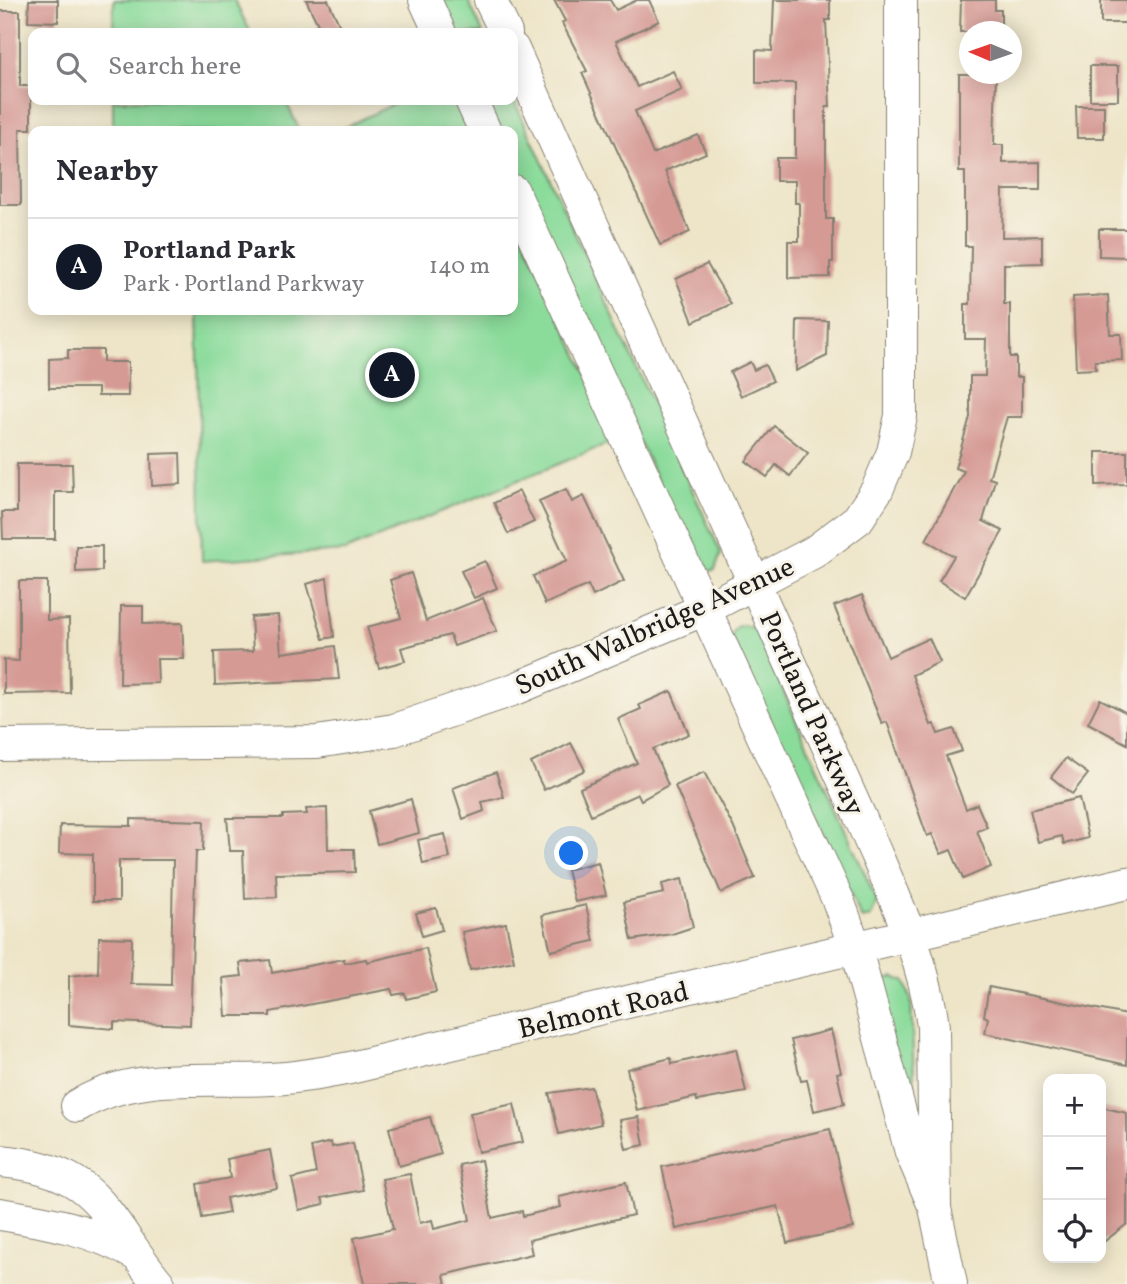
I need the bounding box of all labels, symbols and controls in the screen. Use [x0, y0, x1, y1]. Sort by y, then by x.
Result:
north arrow [959, 21, 1022, 84]
search box [28, 28, 518, 105]
icon: search [52, 48, 90, 86]
text: Search here [108, 49, 241, 85]
text: Nearby [56, 151, 158, 193]
text: Portland Park [123, 233, 296, 269]
text: A [71, 251, 87, 283]
text: 140 m [429, 251, 490, 283]
text: Park · Portland Parkway [123, 269, 364, 301]
pin: A [369, 349, 415, 401]
street label: South Walbridge Avenue [509, 548, 801, 706]
street label: Portland Parkway [748, 606, 873, 822]
your location [554, 836, 588, 870]
street label: Belmont Road [514, 973, 693, 1050]
map controls [1043, 1074, 1106, 1263]
button: + [1043, 1074, 1106, 1137]
button: − [1043, 1137, 1106, 1200]
button: locate [1043, 1200, 1106, 1263]

